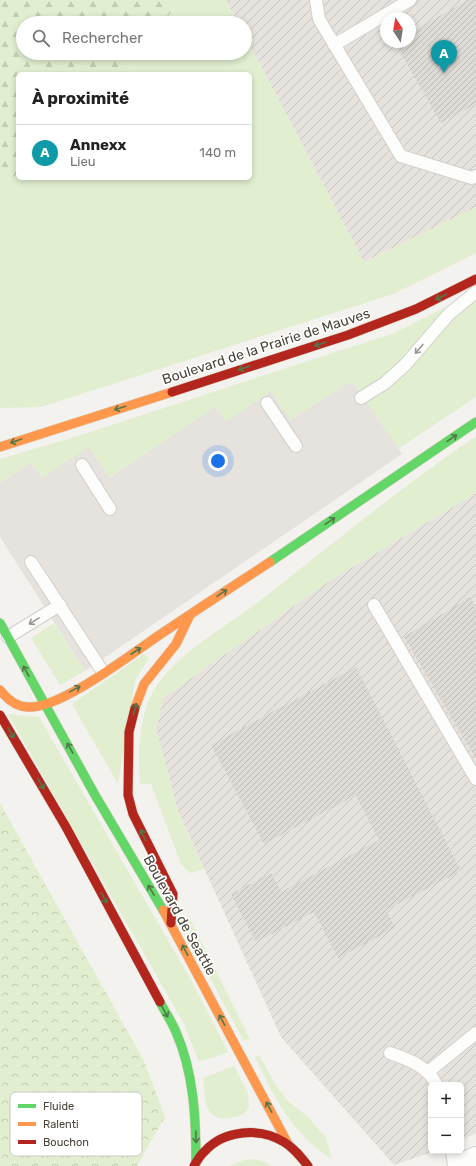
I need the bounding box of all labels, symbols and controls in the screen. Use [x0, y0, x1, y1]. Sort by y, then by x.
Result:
north arrow [380, 12, 416, 48]
search box [16, 16, 252, 60]
icon: search [30, 27, 52, 49]
text: Rechercher [62, 29, 143, 47]
pin: A [431, 40, 457, 73]
text: À proximité [32, 88, 129, 108]
text: Annexx [70, 136, 126, 154]
text: A [40, 145, 50, 160]
text: 140 m [199, 145, 236, 160]
text: Lieu [70, 154, 96, 169]
one-way arrow [435, 294, 447, 301]
street label: Boulevard de la Prairie de Mauves [160, 305, 372, 388]
one-way arrow [314, 341, 327, 348]
one-way arrow [414, 344, 423, 354]
one-way arrow [238, 365, 250, 373]
one-way arrow [114, 405, 127, 412]
one-way arrow [446, 434, 457, 442]
one-way arrow [11, 438, 23, 446]
your location [208, 451, 228, 471]
one-way arrow [324, 517, 335, 525]
one-way arrow [217, 589, 228, 598]
one-way arrow [28, 617, 40, 625]
one-way arrow [130, 646, 142, 654]
one-way arrow [22, 665, 30, 677]
one-way arrow [69, 685, 81, 692]
one-way arrow [132, 703, 139, 716]
one-way arrow [7, 727, 15, 739]
one-way arrow [65, 742, 73, 754]
one-way arrow [37, 778, 45, 790]
one-way arrow [139, 829, 147, 841]
street label: Boulevard de Seattle [139, 852, 220, 979]
one-way arrow [146, 884, 154, 896]
one-way arrow [101, 891, 108, 903]
one-way arrow [181, 945, 188, 957]
one-way arrow [162, 1006, 169, 1018]
one-way arrow [218, 1014, 225, 1026]
map controls [428, 1082, 464, 1154]
button: + [428, 1082, 464, 1118]
legend [10, 1092, 142, 1156]
text: Fluide [43, 1100, 74, 1113]
one-way arrow [264, 1102, 272, 1114]
text: Ralenti [43, 1118, 79, 1131]
button: − [428, 1118, 464, 1154]
one-way arrow [193, 1130, 200, 1143]
text: Bouchon [43, 1136, 89, 1149]

